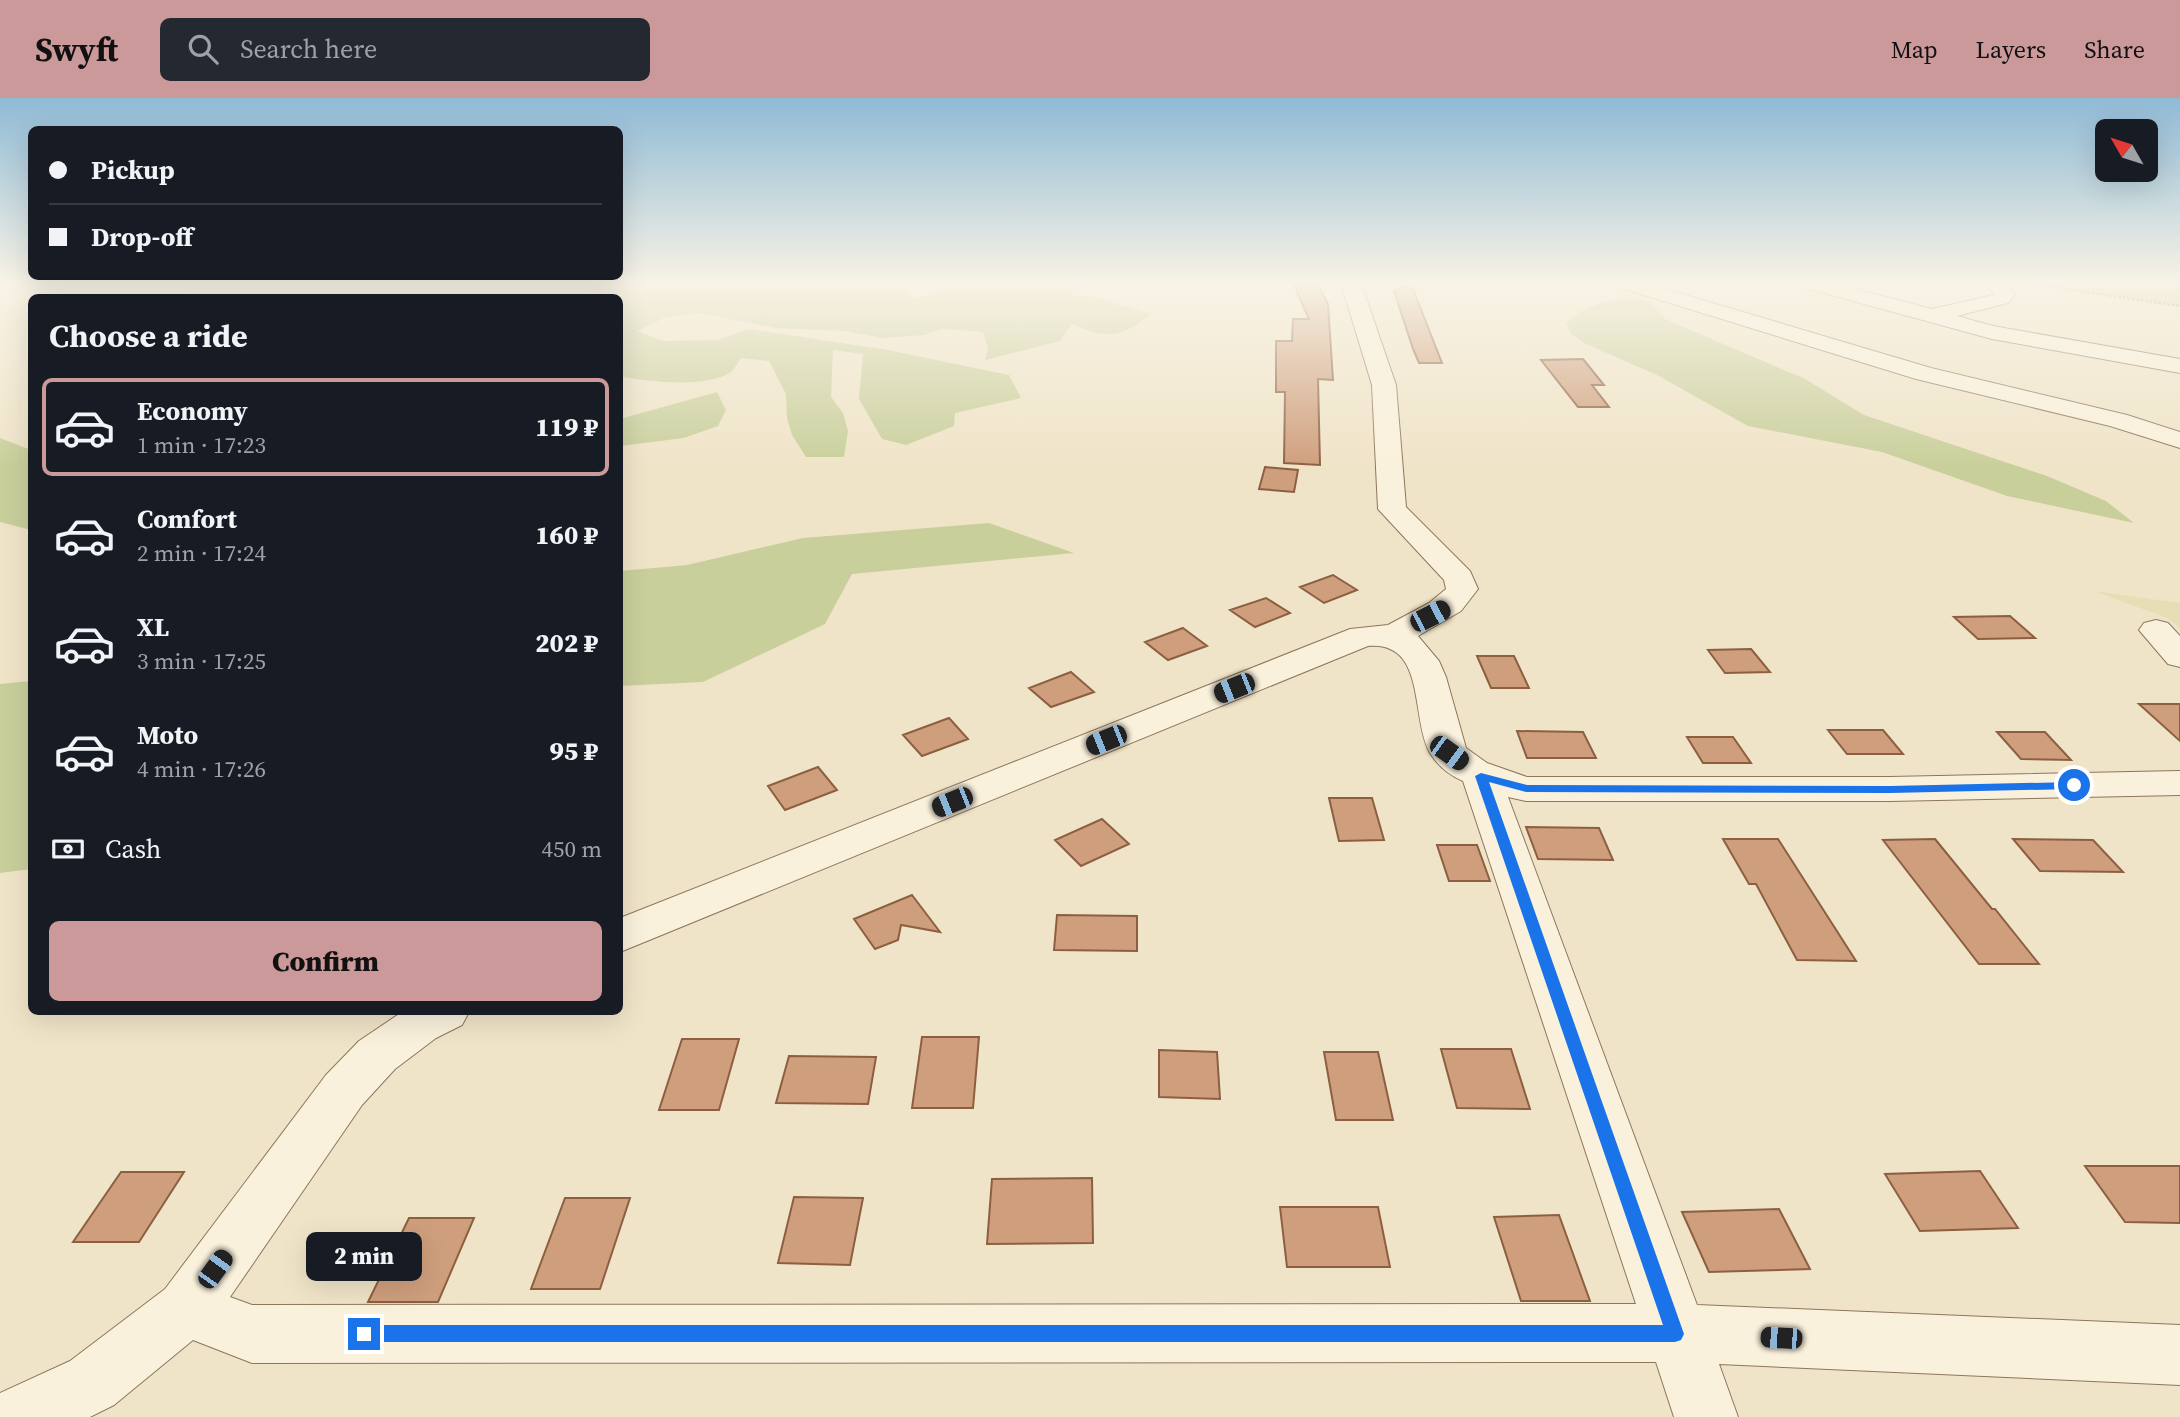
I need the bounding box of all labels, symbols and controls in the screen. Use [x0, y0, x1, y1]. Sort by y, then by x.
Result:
search box [160, 18, 650, 81]
text: Swyft [35, 27, 118, 72]
icon: search [184, 30, 222, 68]
text: Search here [240, 31, 377, 67]
text: Map [1891, 33, 1938, 66]
text: Layers [1976, 33, 2046, 66]
text: Share [2084, 33, 2145, 66]
north arrow [2095, 119, 2158, 182]
map controls [2095, 119, 2158, 182]
text: Pickup [91, 152, 175, 188]
text: Drop-off [91, 219, 193, 255]
text: Choose a ride [49, 314, 248, 358]
text: Economy [137, 393, 248, 429]
icon: car [53, 396, 116, 459]
text: 119 ₽ [535, 409, 598, 445]
text: 1 min · 17:23 [137, 429, 266, 461]
text: Comfort [137, 501, 237, 537]
icon: car [53, 504, 116, 567]
text: 160 ₽ [535, 517, 598, 553]
text: 2 min · 17:24 [137, 537, 266, 569]
car [1407, 597, 1454, 635]
text: XL [137, 609, 169, 645]
icon: car [53, 612, 116, 675]
text: 202 ₽ [535, 625, 598, 661]
text: 3 min · 17:25 [137, 645, 266, 677]
car [1211, 670, 1258, 706]
text: Moto [137, 717, 198, 753]
icon: car [53, 720, 116, 783]
car [1083, 722, 1130, 758]
car [1426, 732, 1473, 774]
text: 95 ₽ [550, 733, 598, 769]
text: 4 min · 17:26 [137, 753, 266, 785]
route start [2058, 769, 2090, 801]
car [929, 784, 976, 820]
icon: cash [49, 830, 87, 868]
text: Cash [105, 831, 161, 867]
text: 450 m [541, 833, 602, 865]
button: Confirm [49, 921, 602, 1001]
callout: 2 min [306, 1232, 422, 1282]
text: 2 min [334, 1240, 394, 1272]
car [195, 1246, 236, 1292]
route end [348, 1318, 380, 1350]
car [1760, 1326, 1803, 1350]

